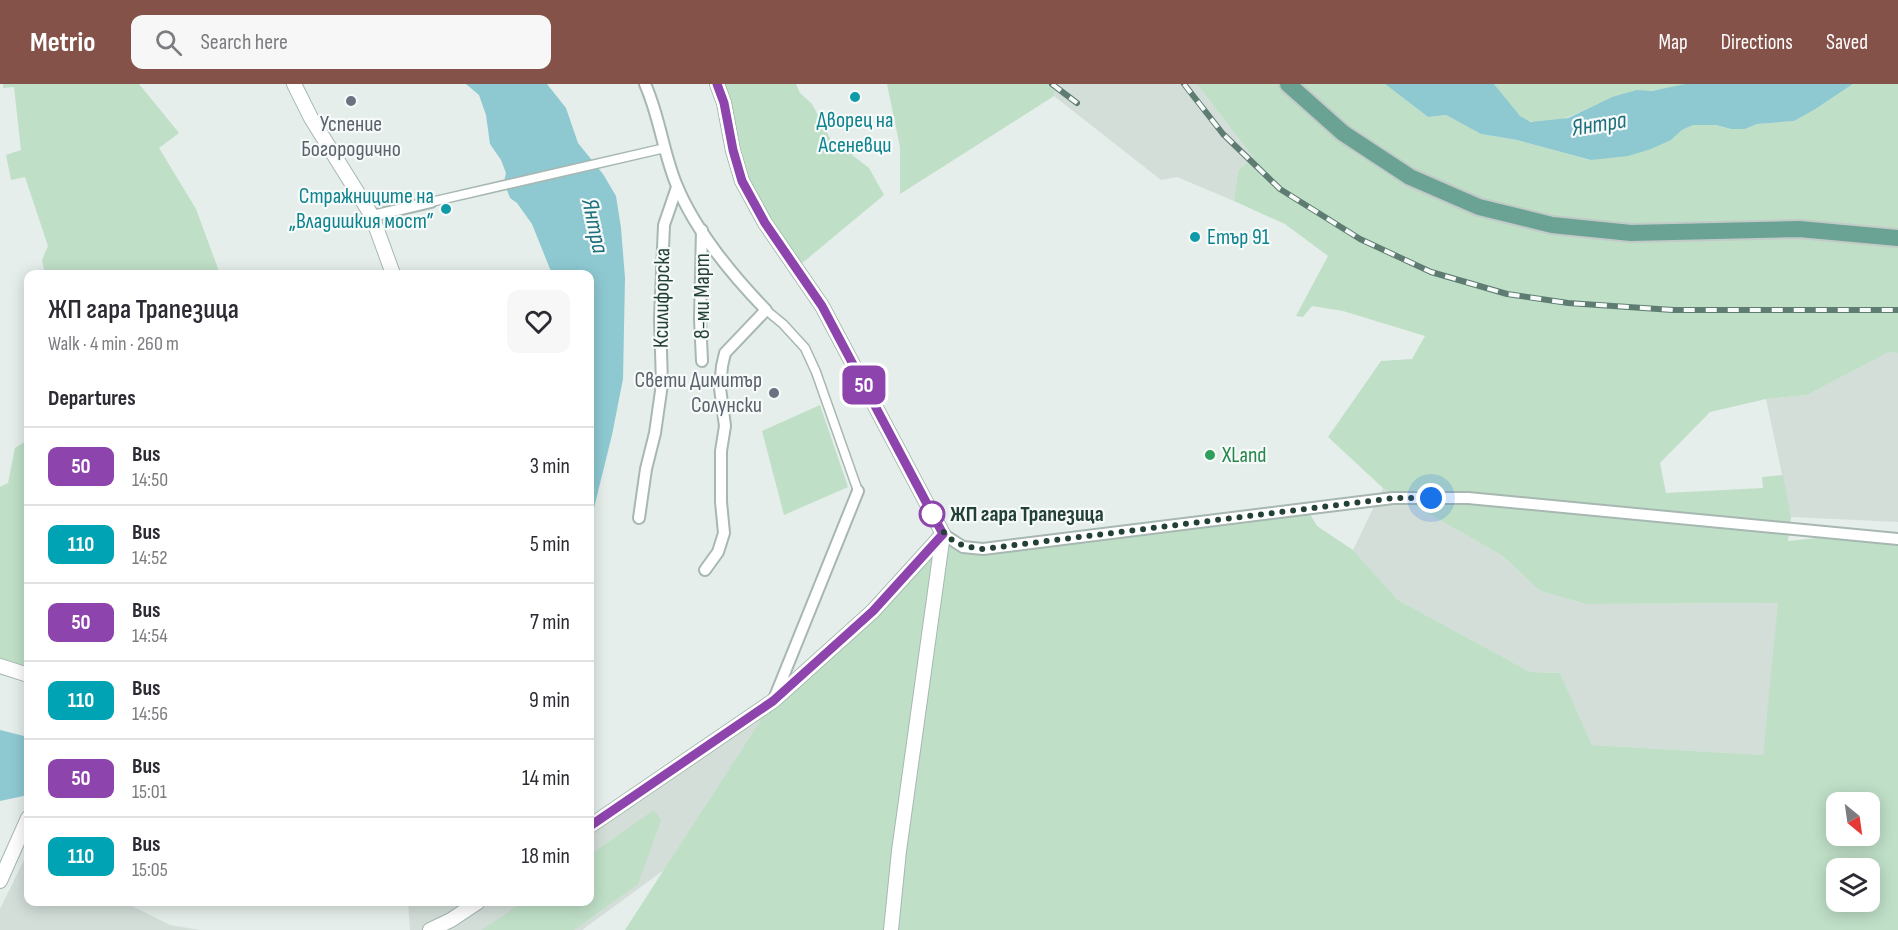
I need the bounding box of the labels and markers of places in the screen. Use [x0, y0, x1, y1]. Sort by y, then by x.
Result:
marker: Дворец на Асеневци [848, 90, 862, 104]
marker: Успение Богородично [344, 94, 358, 108]
place label: Дворец на Асеневци [816, 107, 894, 159]
place label: Успение Богородично [301, 111, 401, 163]
place label: Стражниците на „Владишкия мост” [289, 183, 434, 235]
marker: Стражниците на „Владишкия мост” [439, 202, 453, 216]
place label: Етър 91 [1207, 224, 1270, 251]
marker: Етър 91 [1188, 230, 1202, 244]
place label: Свети Димитър Солунски [635, 367, 762, 419]
marker: Свети Димитър Солунски [767, 386, 781, 400]
place label: XLand [1221, 442, 1266, 469]
marker: XLand [1203, 448, 1217, 462]
marker: ЖП гара Трапезица [919, 501, 945, 527]
place label: ЖП гара Трапезица [950, 501, 1104, 528]

